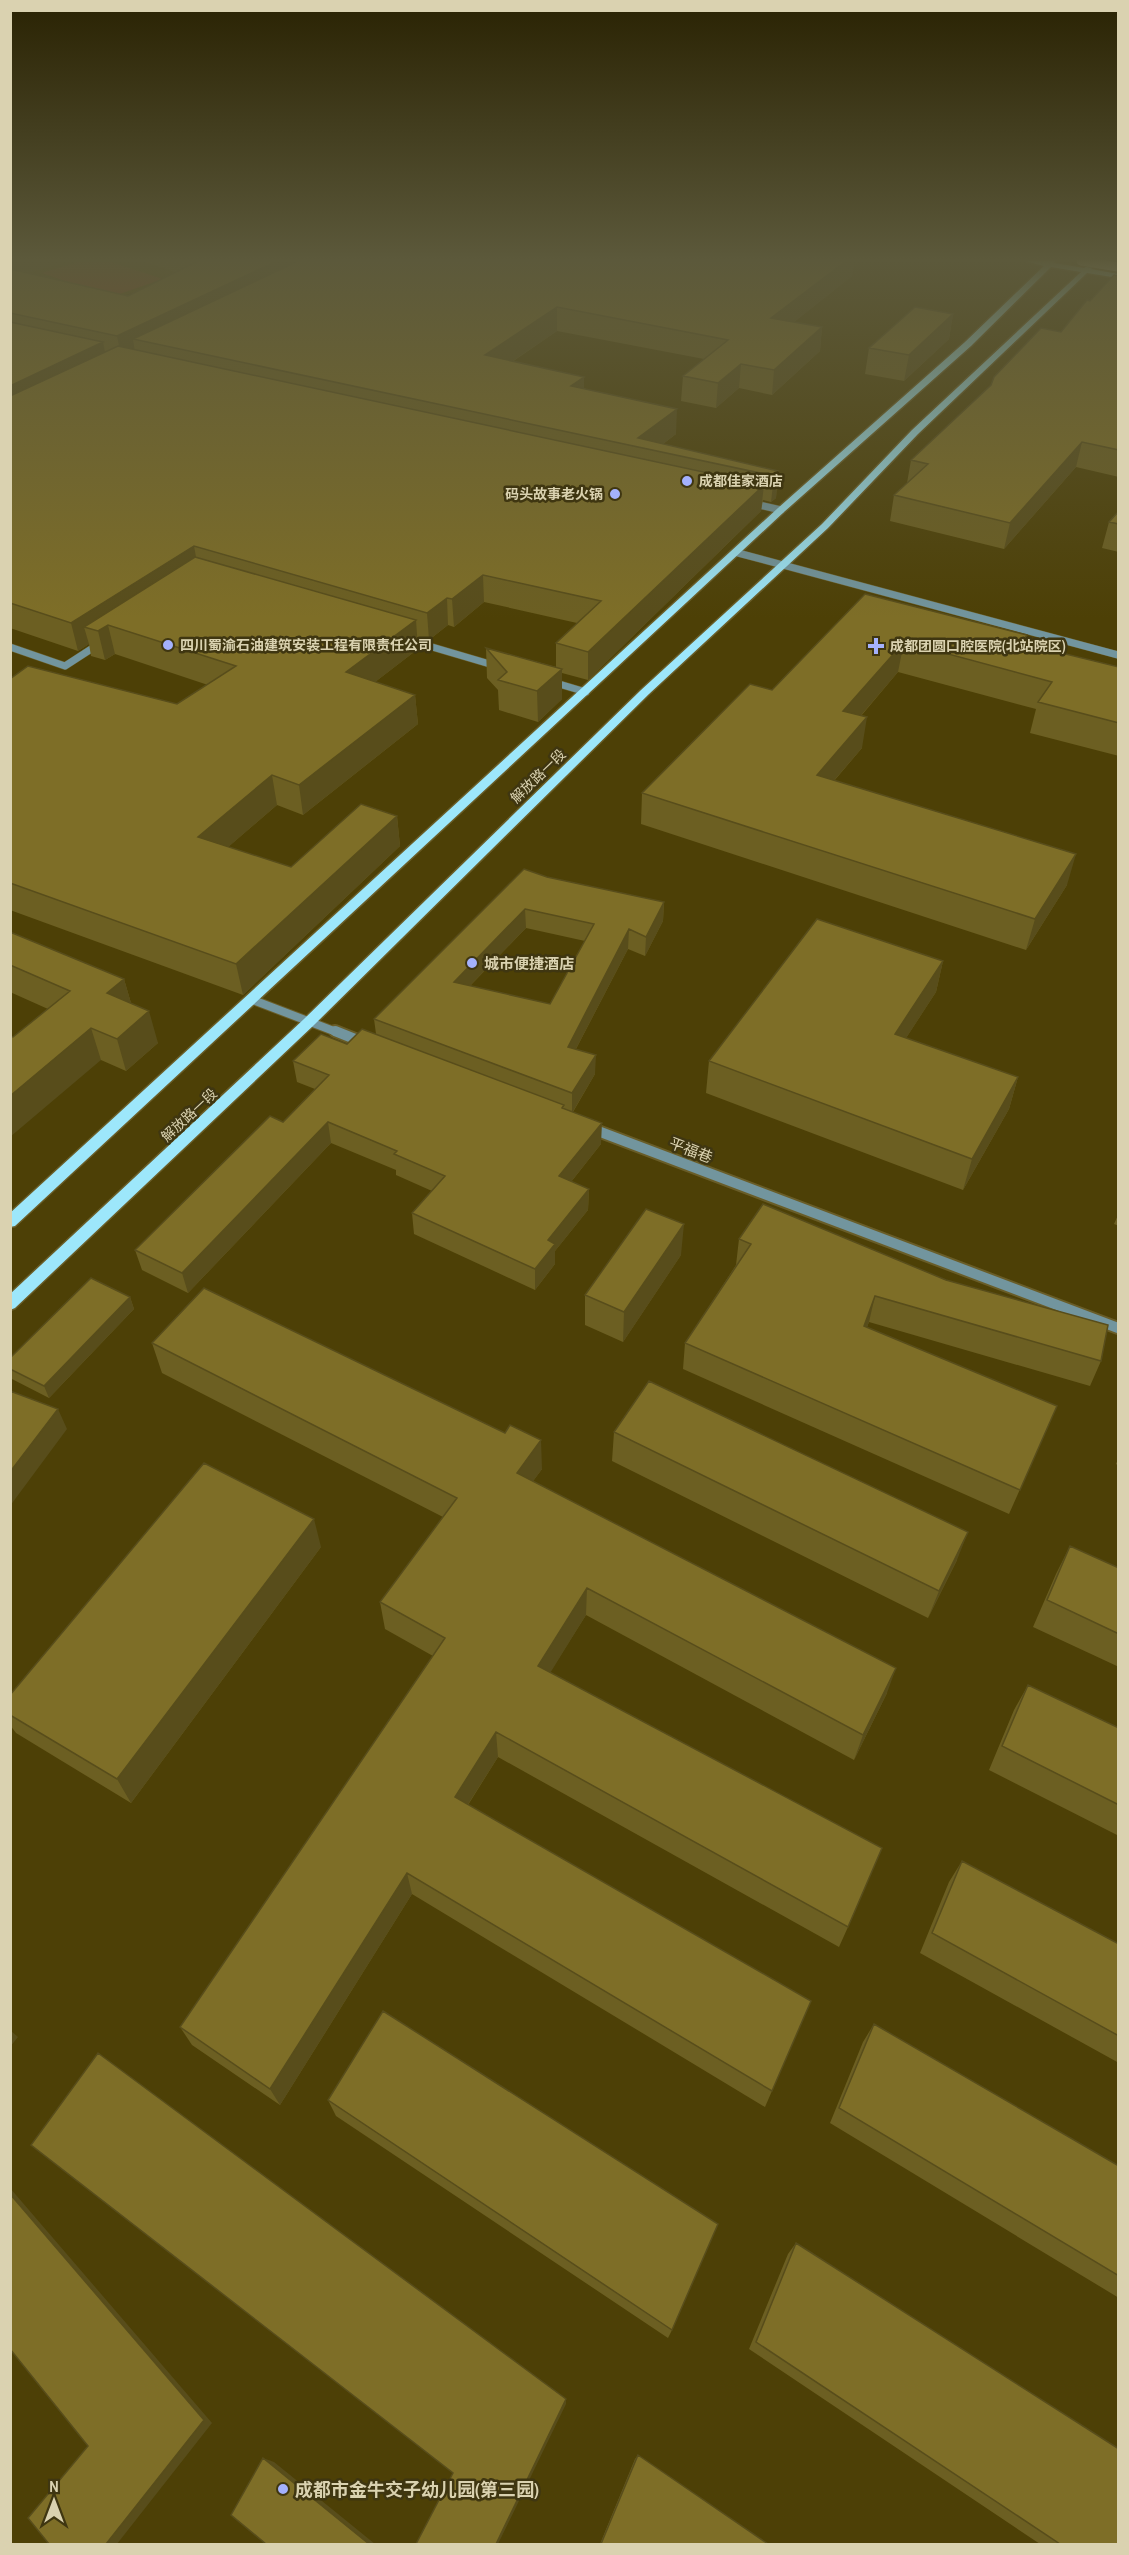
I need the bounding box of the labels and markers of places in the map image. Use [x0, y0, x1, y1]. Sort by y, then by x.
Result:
place label: 成都佳家酒店 [699, 472, 783, 490]
marker: 成都佳家酒店 [680, 474, 694, 488]
place label: 码头故事老火锅 [505, 485, 603, 503]
marker: 码头故事老火锅 [608, 487, 622, 501]
place label: 四川蜀渝石油建筑安装工程有限责任公司 [180, 636, 432, 654]
marker: 成都团圆口腔医院(北站院区) [867, 637, 885, 655]
place label: 成都团圆口腔医院(北站院区) [890, 637, 1066, 655]
marker: 四川蜀渝石油建筑安装工程有限责任公司 [161, 638, 175, 652]
place label: 城市便捷酒店 [484, 953, 574, 974]
marker: 城市便捷酒店 [465, 956, 479, 970]
place label: 成都市金牛交子幼儿园(第三园) [295, 2477, 539, 2502]
marker: 成都市金牛交子幼儿园(第三园) [276, 2482, 290, 2496]

